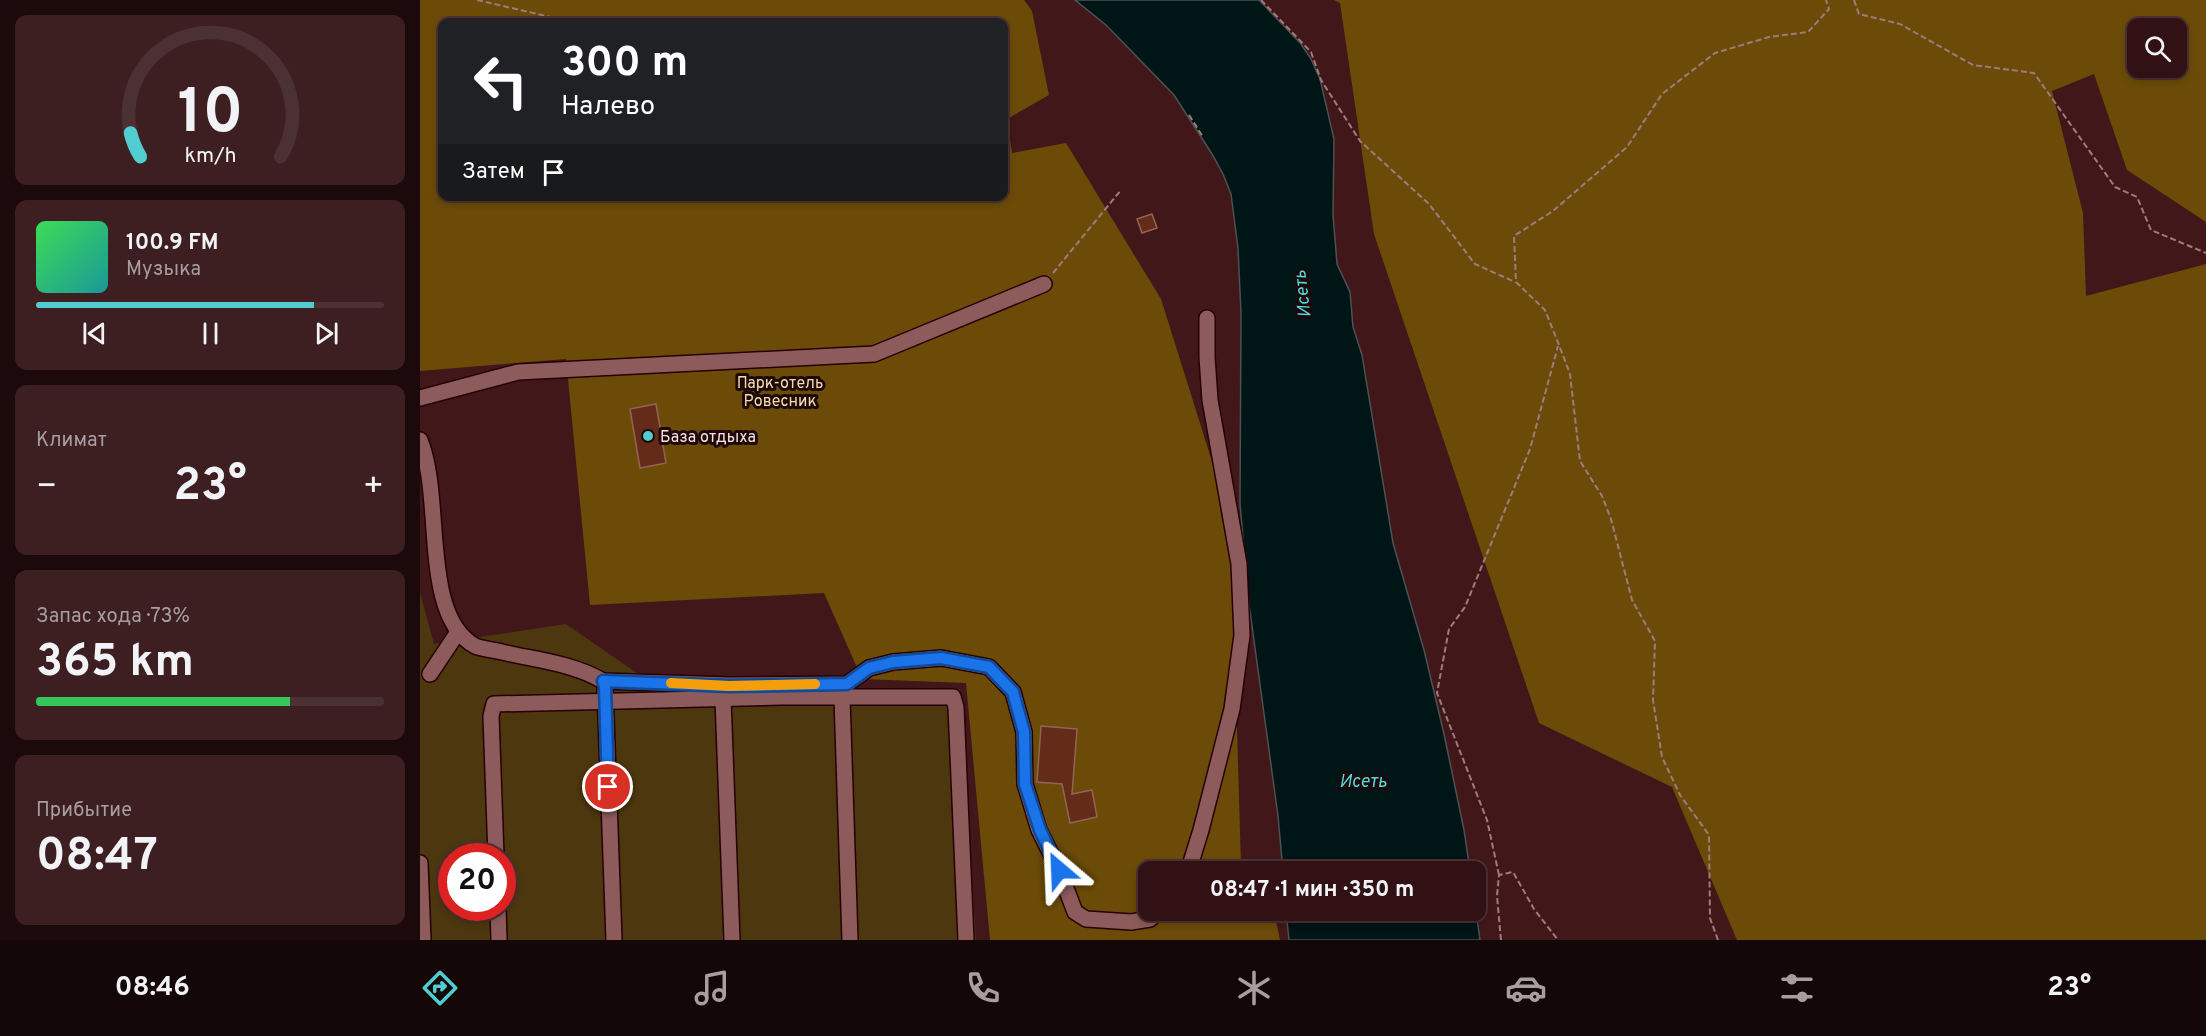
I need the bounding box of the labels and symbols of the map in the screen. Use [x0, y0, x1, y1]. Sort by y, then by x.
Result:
water label: Исеть [1289, 269, 1318, 319]
park label: Парк-отель Ровесник [737, 374, 823, 412]
place label: База отдыха [660, 428, 756, 448]
marker: База отдыха [641, 429, 655, 443]
pin [582, 761, 633, 812]
water label: Исеть [1339, 771, 1387, 794]
position arrow [1027, 838, 1091, 902]
speed limit sign: 20 [438, 843, 516, 921]

